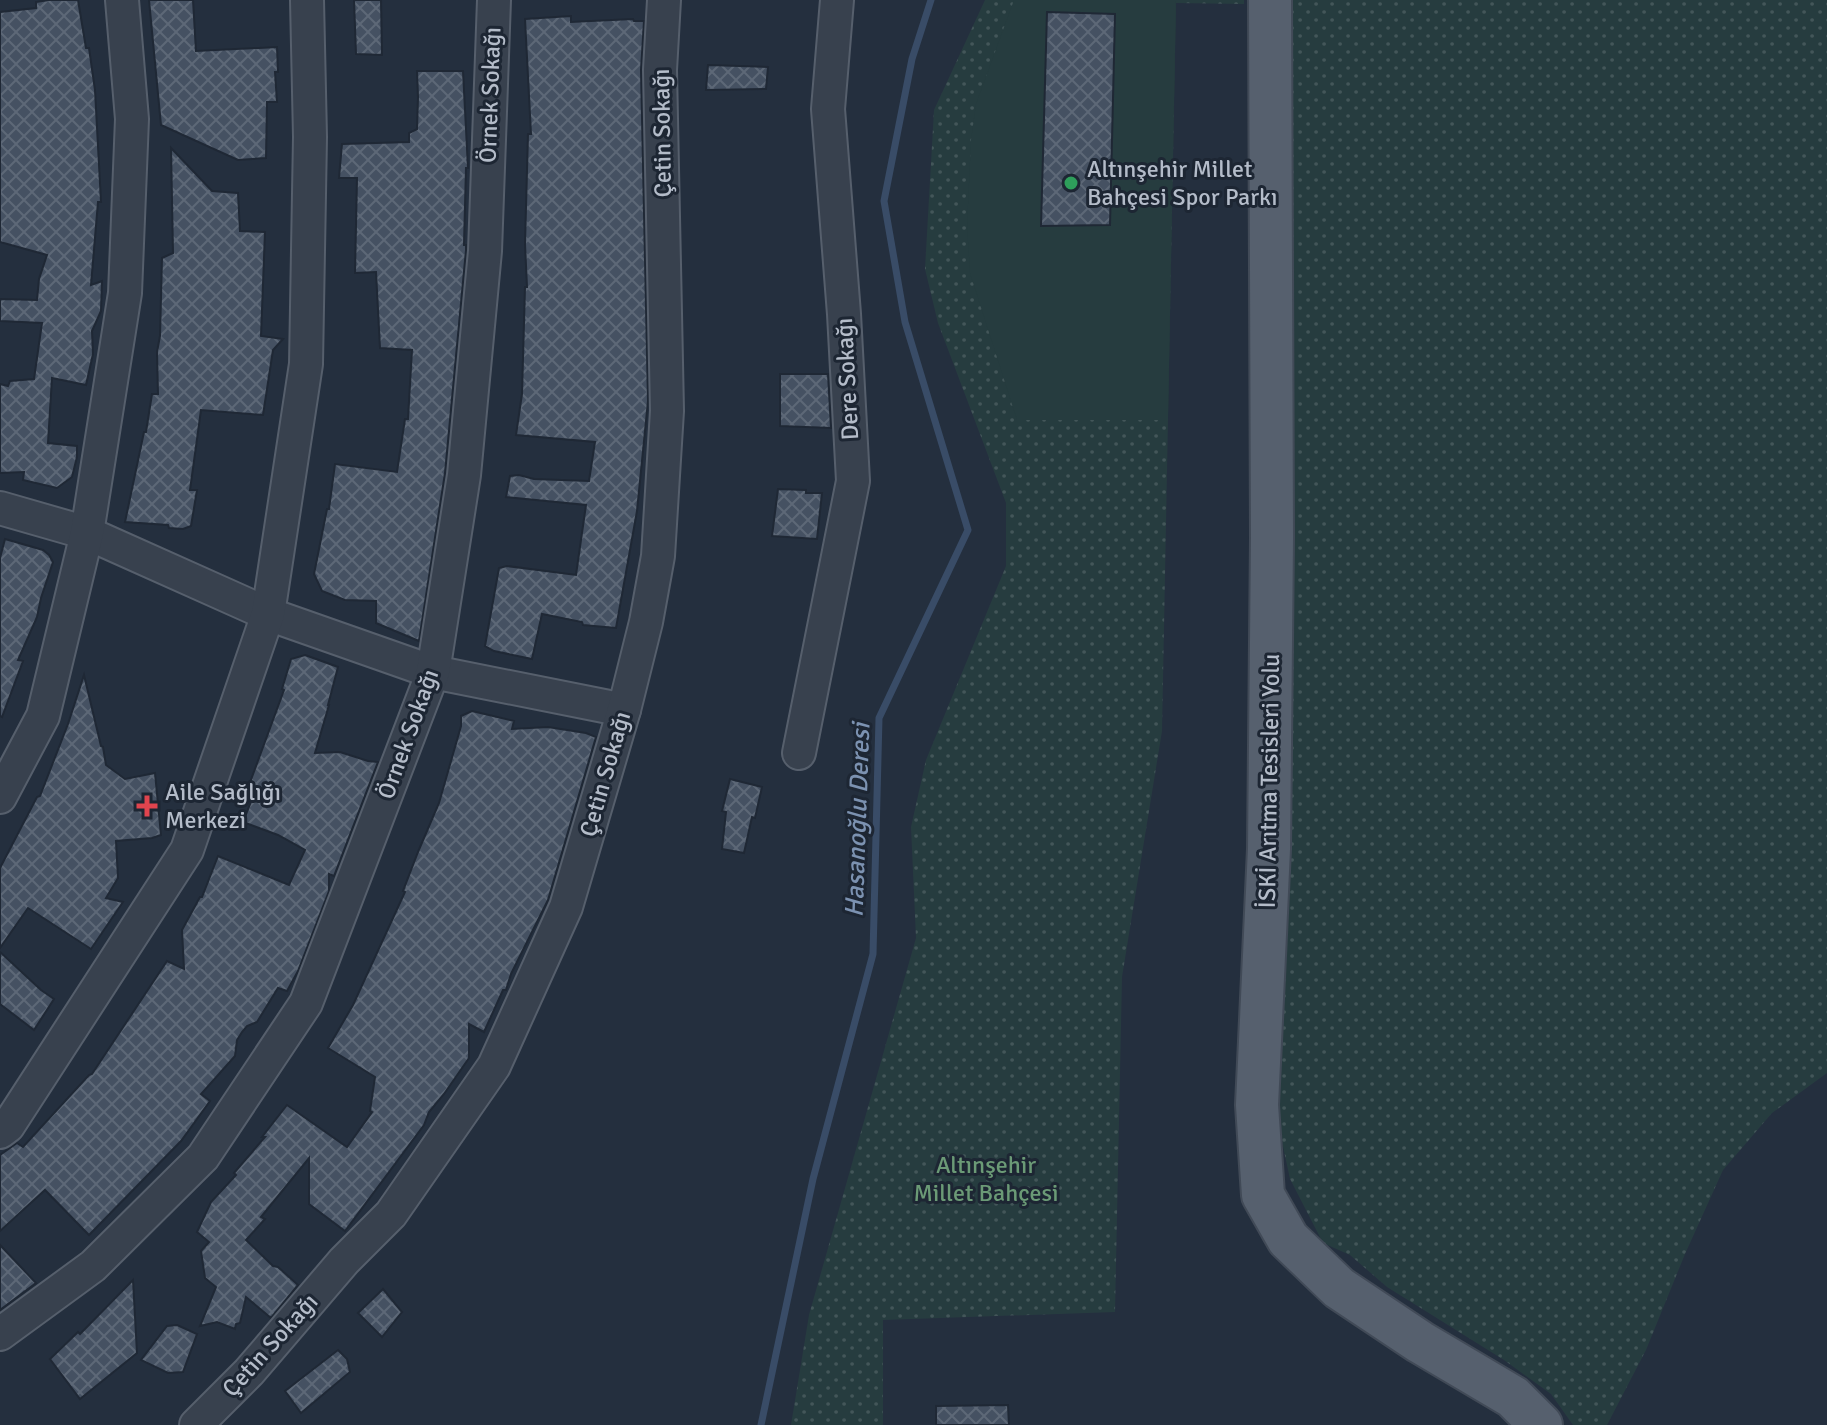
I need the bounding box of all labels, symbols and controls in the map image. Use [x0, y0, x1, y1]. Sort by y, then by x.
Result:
street label: Örnek Sokağı [473, 26, 507, 164]
street label: Çetin Sokağı [646, 68, 678, 198]
place label: Altınşehir Millet Bahçesi Spor Parkı [1087, 154, 1277, 212]
marker: Altınşehir Millet Bahçesi Spor Parkı [1062, 174, 1080, 192]
street label: Dere Sokağı [829, 317, 865, 441]
street label: İSKİ Arıtma Tesisleri Yolu [1252, 653, 1286, 909]
street label: Örnek Sokağı [371, 665, 445, 803]
street label: Çetin Sokağı [573, 708, 637, 840]
water label: Hasanoğlu Deresi [839, 719, 877, 918]
place label: Aile Sağlığı Merkezi [165, 777, 281, 835]
marker: Aile Sağlığı Merkezi [136, 795, 158, 817]
park label: Altınşehir Millet Bahçesi [913, 1150, 1059, 1208]
street label: Çetin Sokağı [216, 1287, 324, 1403]

